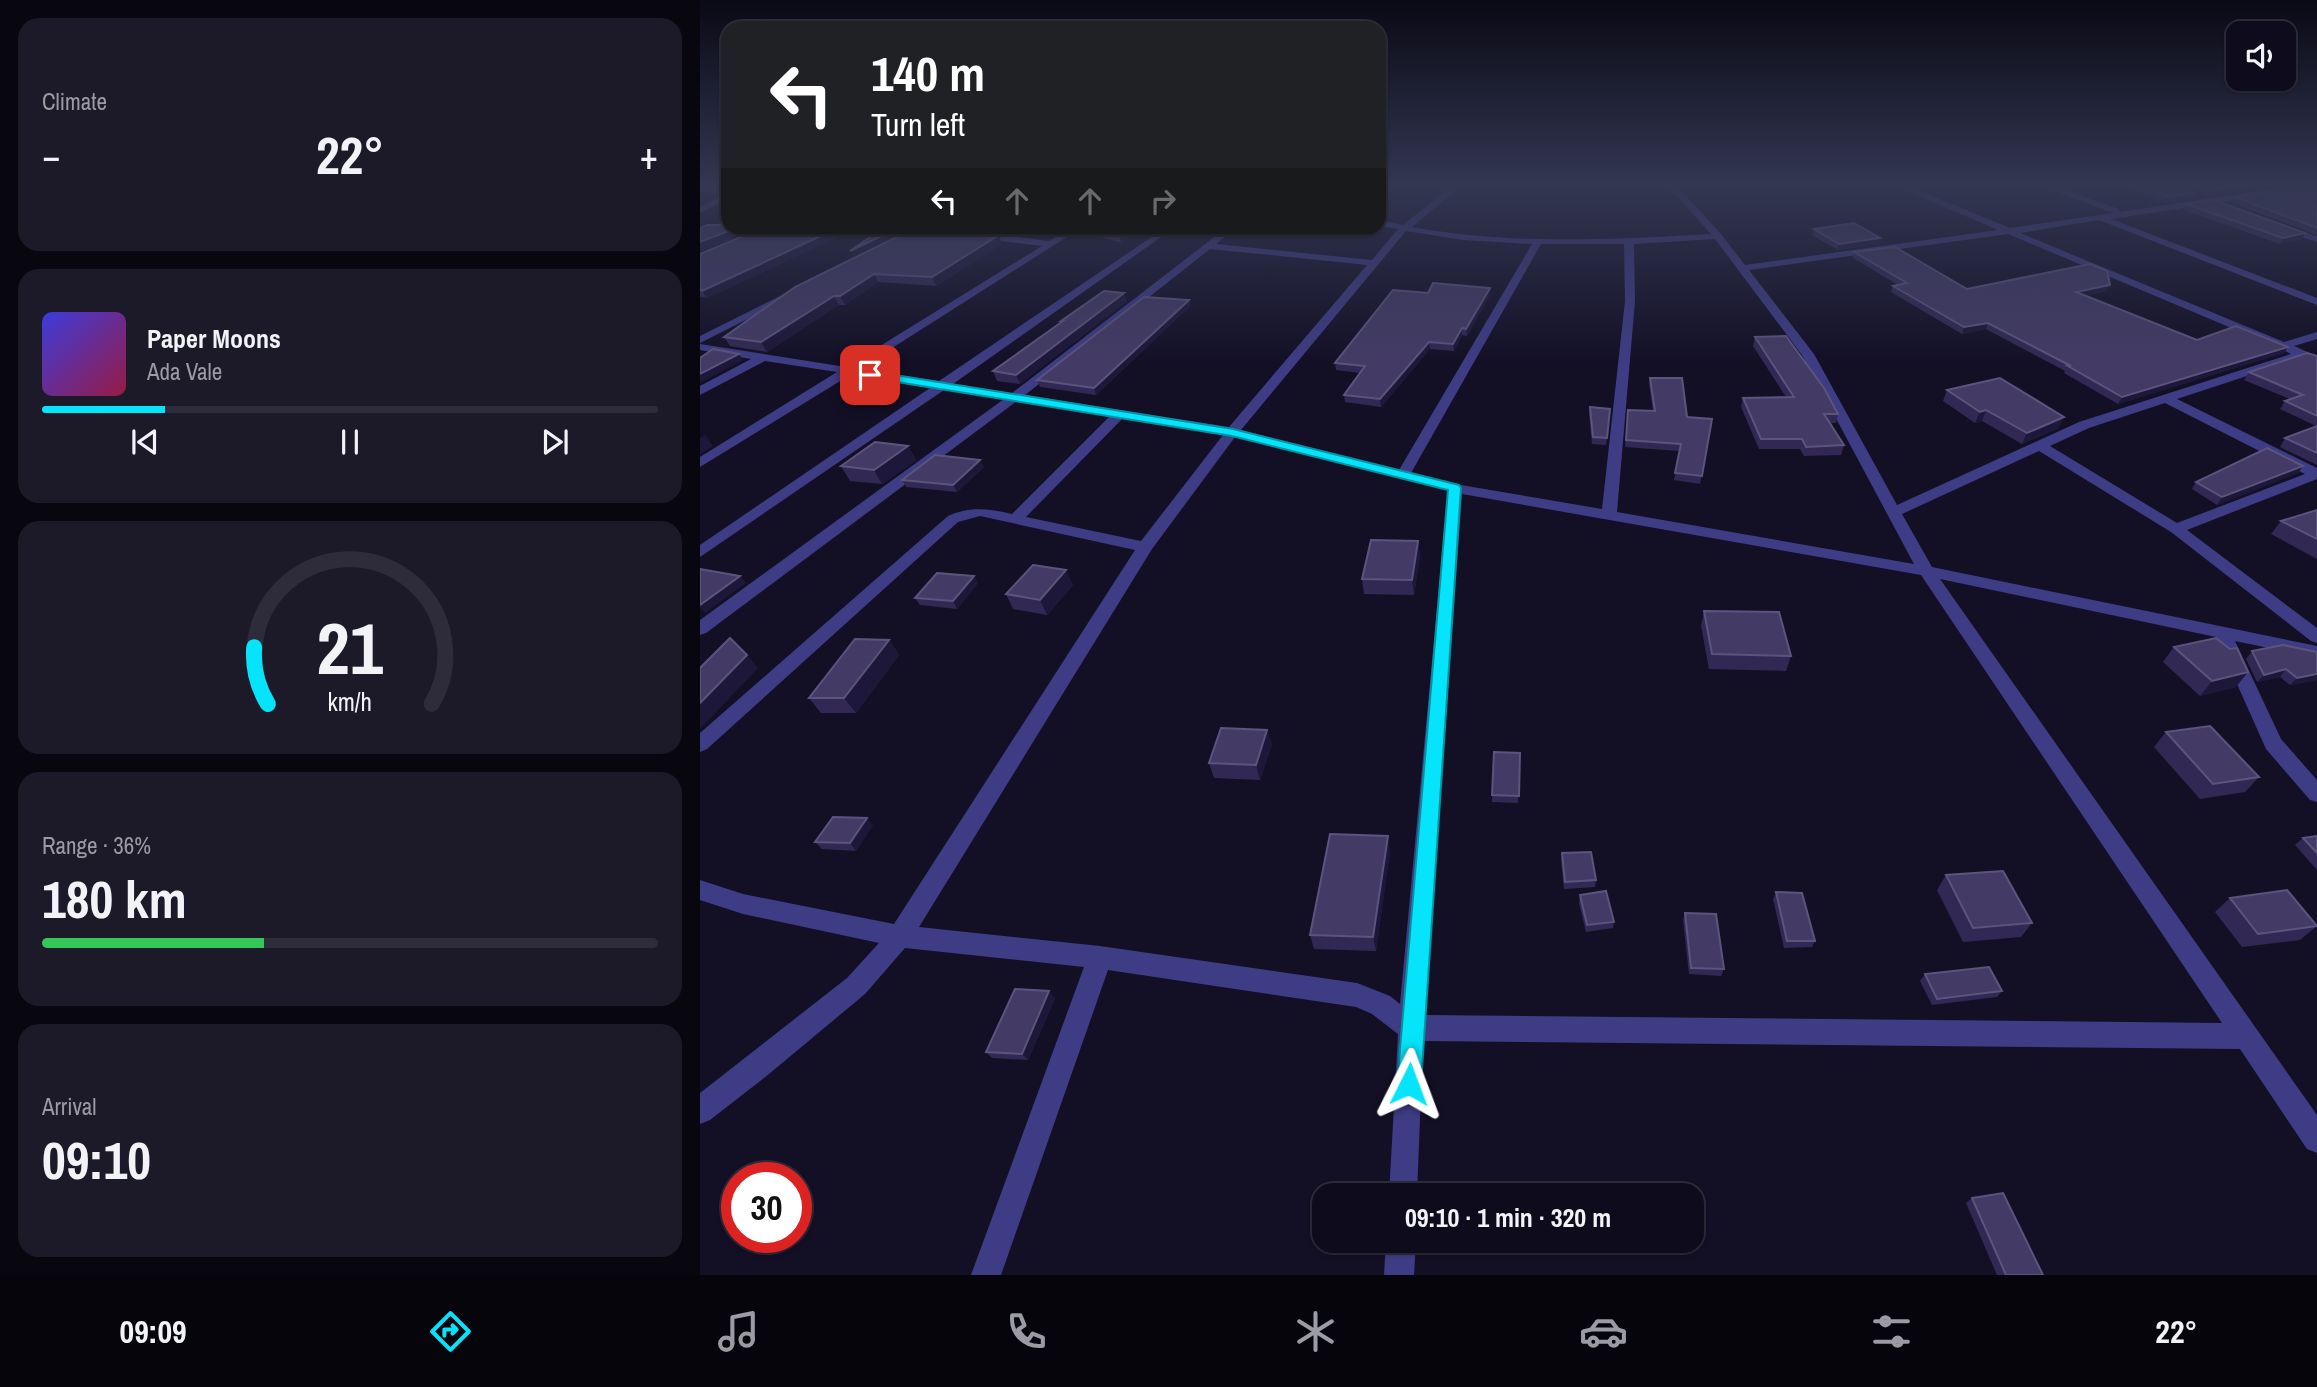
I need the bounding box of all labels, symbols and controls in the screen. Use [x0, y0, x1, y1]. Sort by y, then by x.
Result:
map controls [2226, 21, 2296, 91]
button: sound [2226, 21, 2296, 91]
text: 140 m [871, 40, 985, 106]
icon: left [756, 49, 847, 140]
text: Climate [42, 86, 107, 117]
text: Turn left [871, 103, 965, 146]
text: 22° [316, 120, 384, 190]
text: − [42, 130, 60, 181]
text: + [640, 130, 658, 181]
icon: left [925, 182, 963, 220]
icon: ahead [998, 182, 1036, 220]
icon: ahead [1071, 182, 1109, 220]
icon: right [1144, 182, 1182, 220]
text: Paper Moons [147, 321, 281, 356]
pin [840, 345, 900, 405]
text: Ada Vale [147, 356, 222, 387]
icon: arrive [851, 356, 889, 394]
icon: previous [126, 423, 164, 461]
icon: pause [331, 423, 369, 461]
icon: next [536, 423, 574, 461]
text: 21 [317, 599, 384, 697]
text: km/h [328, 684, 372, 718]
text: Range · 36% [42, 830, 151, 861]
text: 180 km [42, 864, 187, 934]
position arrow [1372, 1047, 1446, 1121]
text: Arrival [42, 1091, 97, 1122]
text: 09:10 [42, 1125, 151, 1195]
speed limit sign: 30 [721, 1162, 812, 1253]
text: 09:10 · 1 min · 320 m [1405, 1200, 1611, 1235]
icon: directions [426, 1307, 475, 1356]
icon: music [714, 1307, 763, 1356]
icon: phone [1002, 1307, 1051, 1356]
icon: climate [1291, 1307, 1340, 1356]
icon: car [1579, 1307, 1628, 1356]
icon: filters [1867, 1307, 1916, 1356]
text: 09:09 [120, 1310, 187, 1353]
text: 22° [2155, 1310, 2197, 1353]

